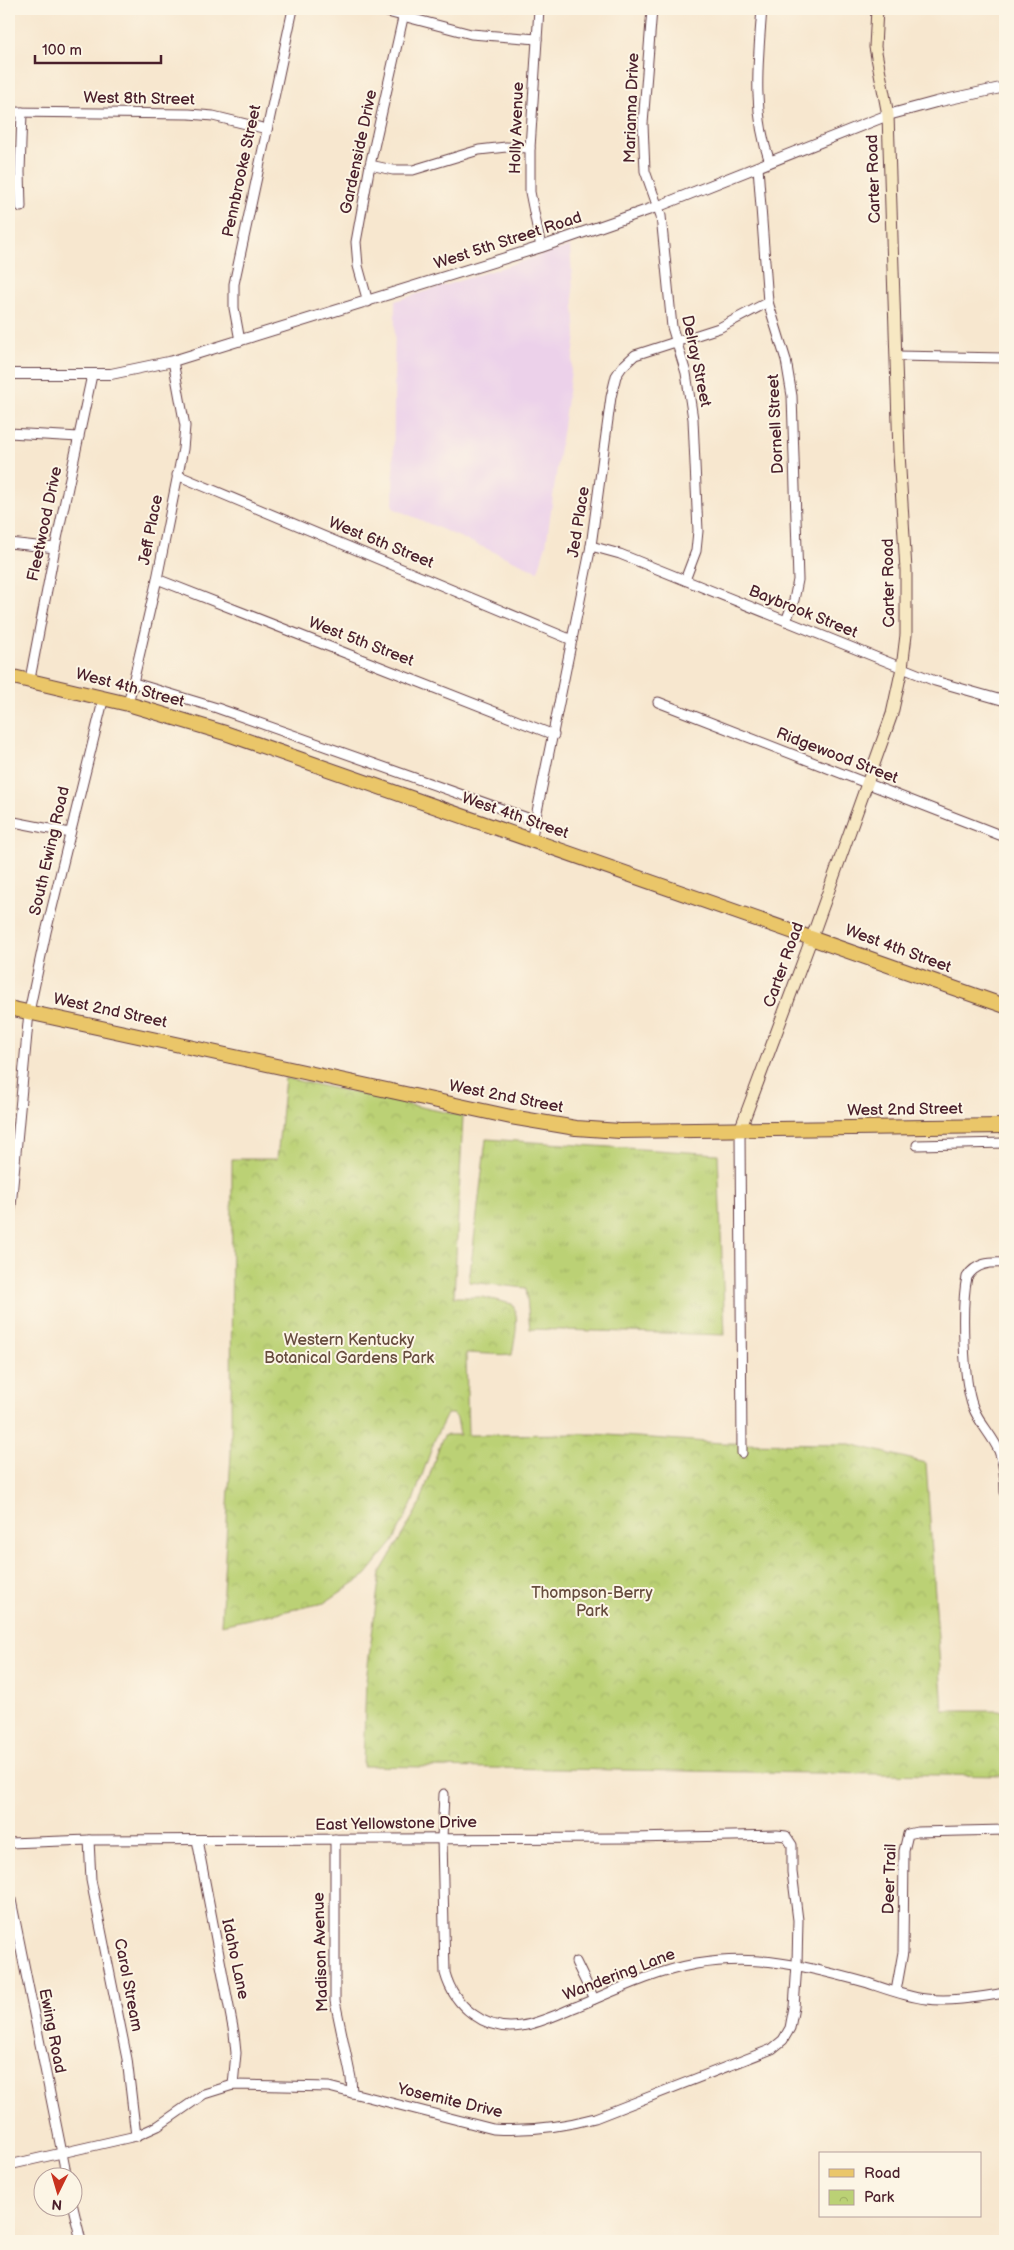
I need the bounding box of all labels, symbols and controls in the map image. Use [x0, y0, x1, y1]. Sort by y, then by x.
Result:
scale bar [35, 32, 161, 64]
text: 100 m [42, 41, 82, 60]
street label: Marianna Drive [621, 52, 643, 164]
street label: Holly Avenue [506, 81, 528, 174]
street label: Gardenside Drive [337, 88, 382, 216]
street label: West 8th Street [83, 89, 195, 109]
street label: Pennbrooke Street [219, 103, 265, 239]
street label: Carter Road [863, 134, 885, 224]
street label: West 5th Street Road [432, 208, 584, 274]
street label: Delray Street [677, 313, 715, 409]
street label: Dornell Street [764, 374, 788, 474]
street label: Fleetwood Drive [24, 464, 67, 583]
street label: Jed Place [564, 485, 594, 559]
street label: Jeff Place [135, 493, 167, 567]
street label: West 6th Street [326, 513, 436, 573]
street label: Carter Road [879, 538, 899, 628]
street label: Baybrook Street [746, 582, 860, 643]
street label: West 5th Street [306, 613, 416, 671]
street label: West 4th Street [74, 664, 187, 712]
street label: Ridgewood Street [773, 724, 901, 788]
street label: South Ewing Road [26, 785, 74, 917]
street label: West 4th Street [459, 789, 571, 843]
street label: Carter Road [760, 920, 808, 1010]
street label: West 4th Street [842, 921, 954, 977]
street label: West 2nd Street [51, 990, 169, 1032]
street label: West 2nd Street [447, 1077, 565, 1117]
street label: West 2nd Street [847, 1099, 963, 1121]
park label: Western Kentucky Botanical Gardens Park [264, 1331, 434, 1368]
park label: Thompson-Berry Park [531, 1584, 654, 1621]
street label: East Yellowstone Drive [315, 1813, 478, 1835]
street label: Deer Trail [879, 1843, 901, 1915]
street label: Madison Avenue [309, 1891, 333, 2012]
street label: Idaho Lane [217, 1917, 253, 2001]
street label: Carol Stream [110, 1937, 146, 2033]
street label: Wandering Lane [560, 1945, 678, 2005]
street label: Ewing Road [34, 1987, 70, 2075]
street label: Yosemite Drive [395, 2079, 505, 2122]
legend [819, 2152, 982, 2218]
text: Road [864, 2164, 900, 2183]
north arrow [32, 2168, 82, 2218]
text: Park [864, 2188, 895, 2207]
text: N [51, 2196, 63, 2213]

